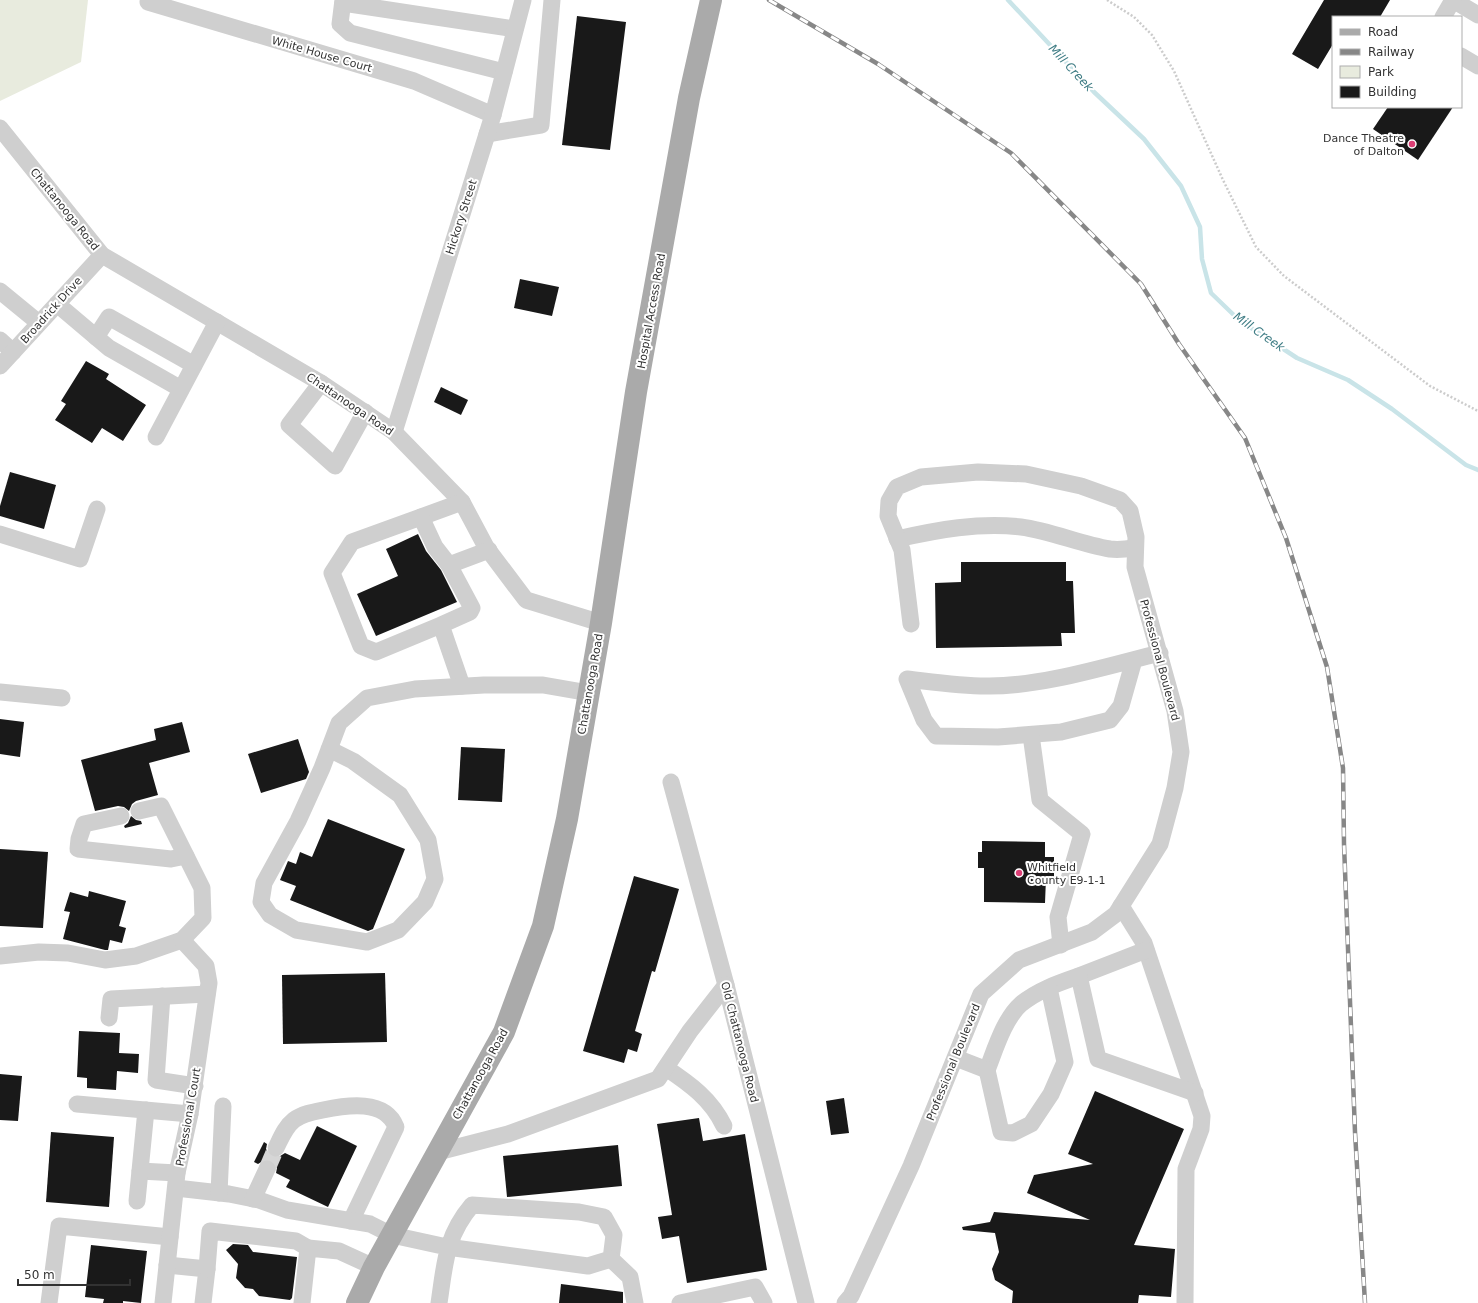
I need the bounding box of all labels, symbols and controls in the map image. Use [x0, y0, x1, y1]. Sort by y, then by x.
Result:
legend [1332, 16, 1462, 108]
text: Road [1368, 25, 1398, 39]
street label: White House Court [270, 34, 374, 75]
water label: Mill Creek [1046, 42, 1097, 95]
text: Railway [1368, 45, 1414, 59]
text: Park [1368, 65, 1394, 79]
text: Building [1368, 85, 1417, 99]
place label: Dance Theatre of Dalton [1323, 132, 1404, 158]
marker: Dance Theatre of Dalton [1407, 139, 1417, 149]
street label: Chattanooga Road [27, 166, 102, 253]
street label: Hickory Street [443, 177, 480, 256]
street label: Hospital Access Road [635, 252, 668, 370]
street label: Broadrick Drive [18, 274, 85, 346]
water label: Mill Creek [1231, 309, 1288, 355]
street label: Chattanooga Road [304, 371, 396, 438]
street label: Professional Boulevard [1137, 598, 1182, 722]
street label: Chattanooga Road [575, 633, 606, 735]
place label: Whitfield County E9-1-1 [1027, 861, 1106, 887]
marker: Whitfield County E9-1-1 [1014, 868, 1024, 878]
street label: Old Chattanooga Road [718, 980, 761, 1104]
street label: Professional Boulevard [924, 1002, 983, 1123]
street label: Chattanooga Road [450, 1026, 511, 1122]
street label: Professional Court [173, 1066, 204, 1167]
scale bar [18, 1261, 130, 1287]
text: 50 m [24, 1268, 55, 1282]

